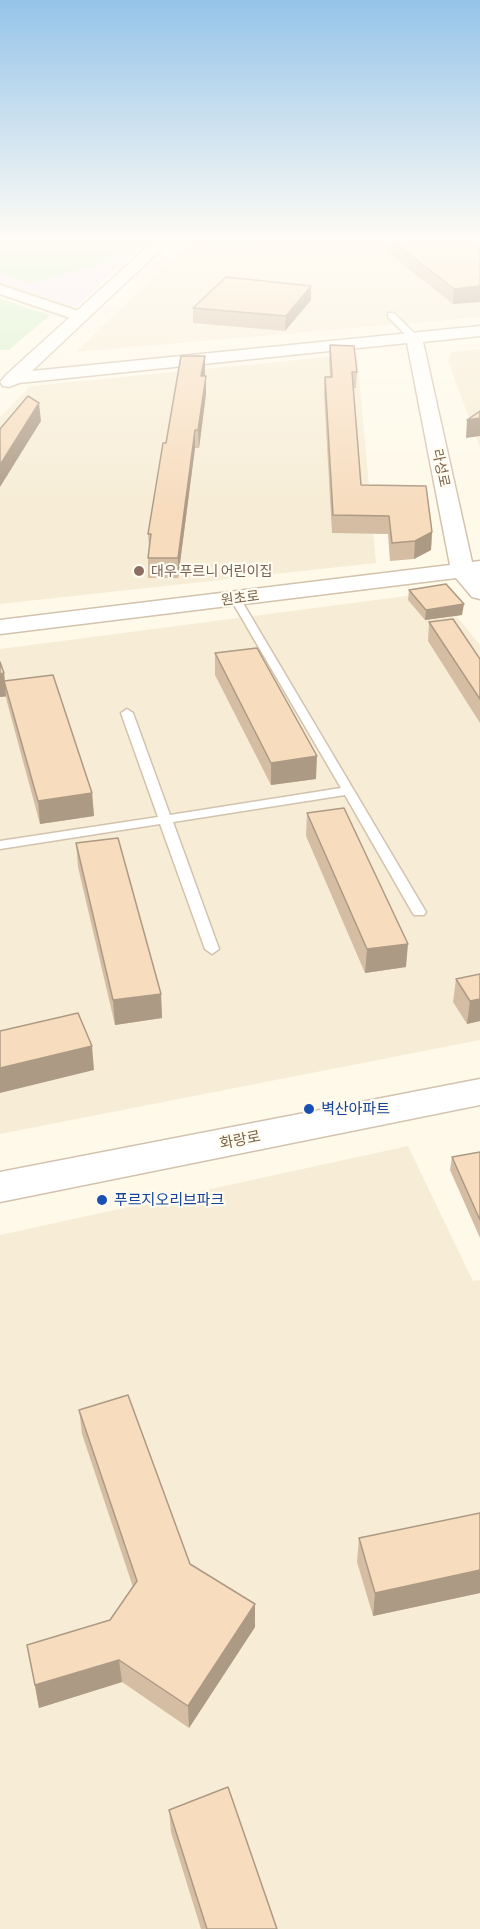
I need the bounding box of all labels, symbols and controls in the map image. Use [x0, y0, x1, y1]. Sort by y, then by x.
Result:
street label: 라성로 [429, 447, 453, 489]
place label: 대우 푸르니 어린이집 [151, 563, 272, 579]
marker: 대우 푸르니 어린이집 [132, 564, 146, 578]
street label: 원초로 [220, 587, 260, 609]
place label: 벽산아파트 [321, 1100, 390, 1118]
marker: 벽산아파트 [302, 1102, 316, 1116]
street label: 화랑로 [218, 1127, 262, 1153]
place label: 푸르지오리브파크 [114, 1191, 224, 1209]
marker: 푸르지오리브파크 [95, 1193, 109, 1207]

